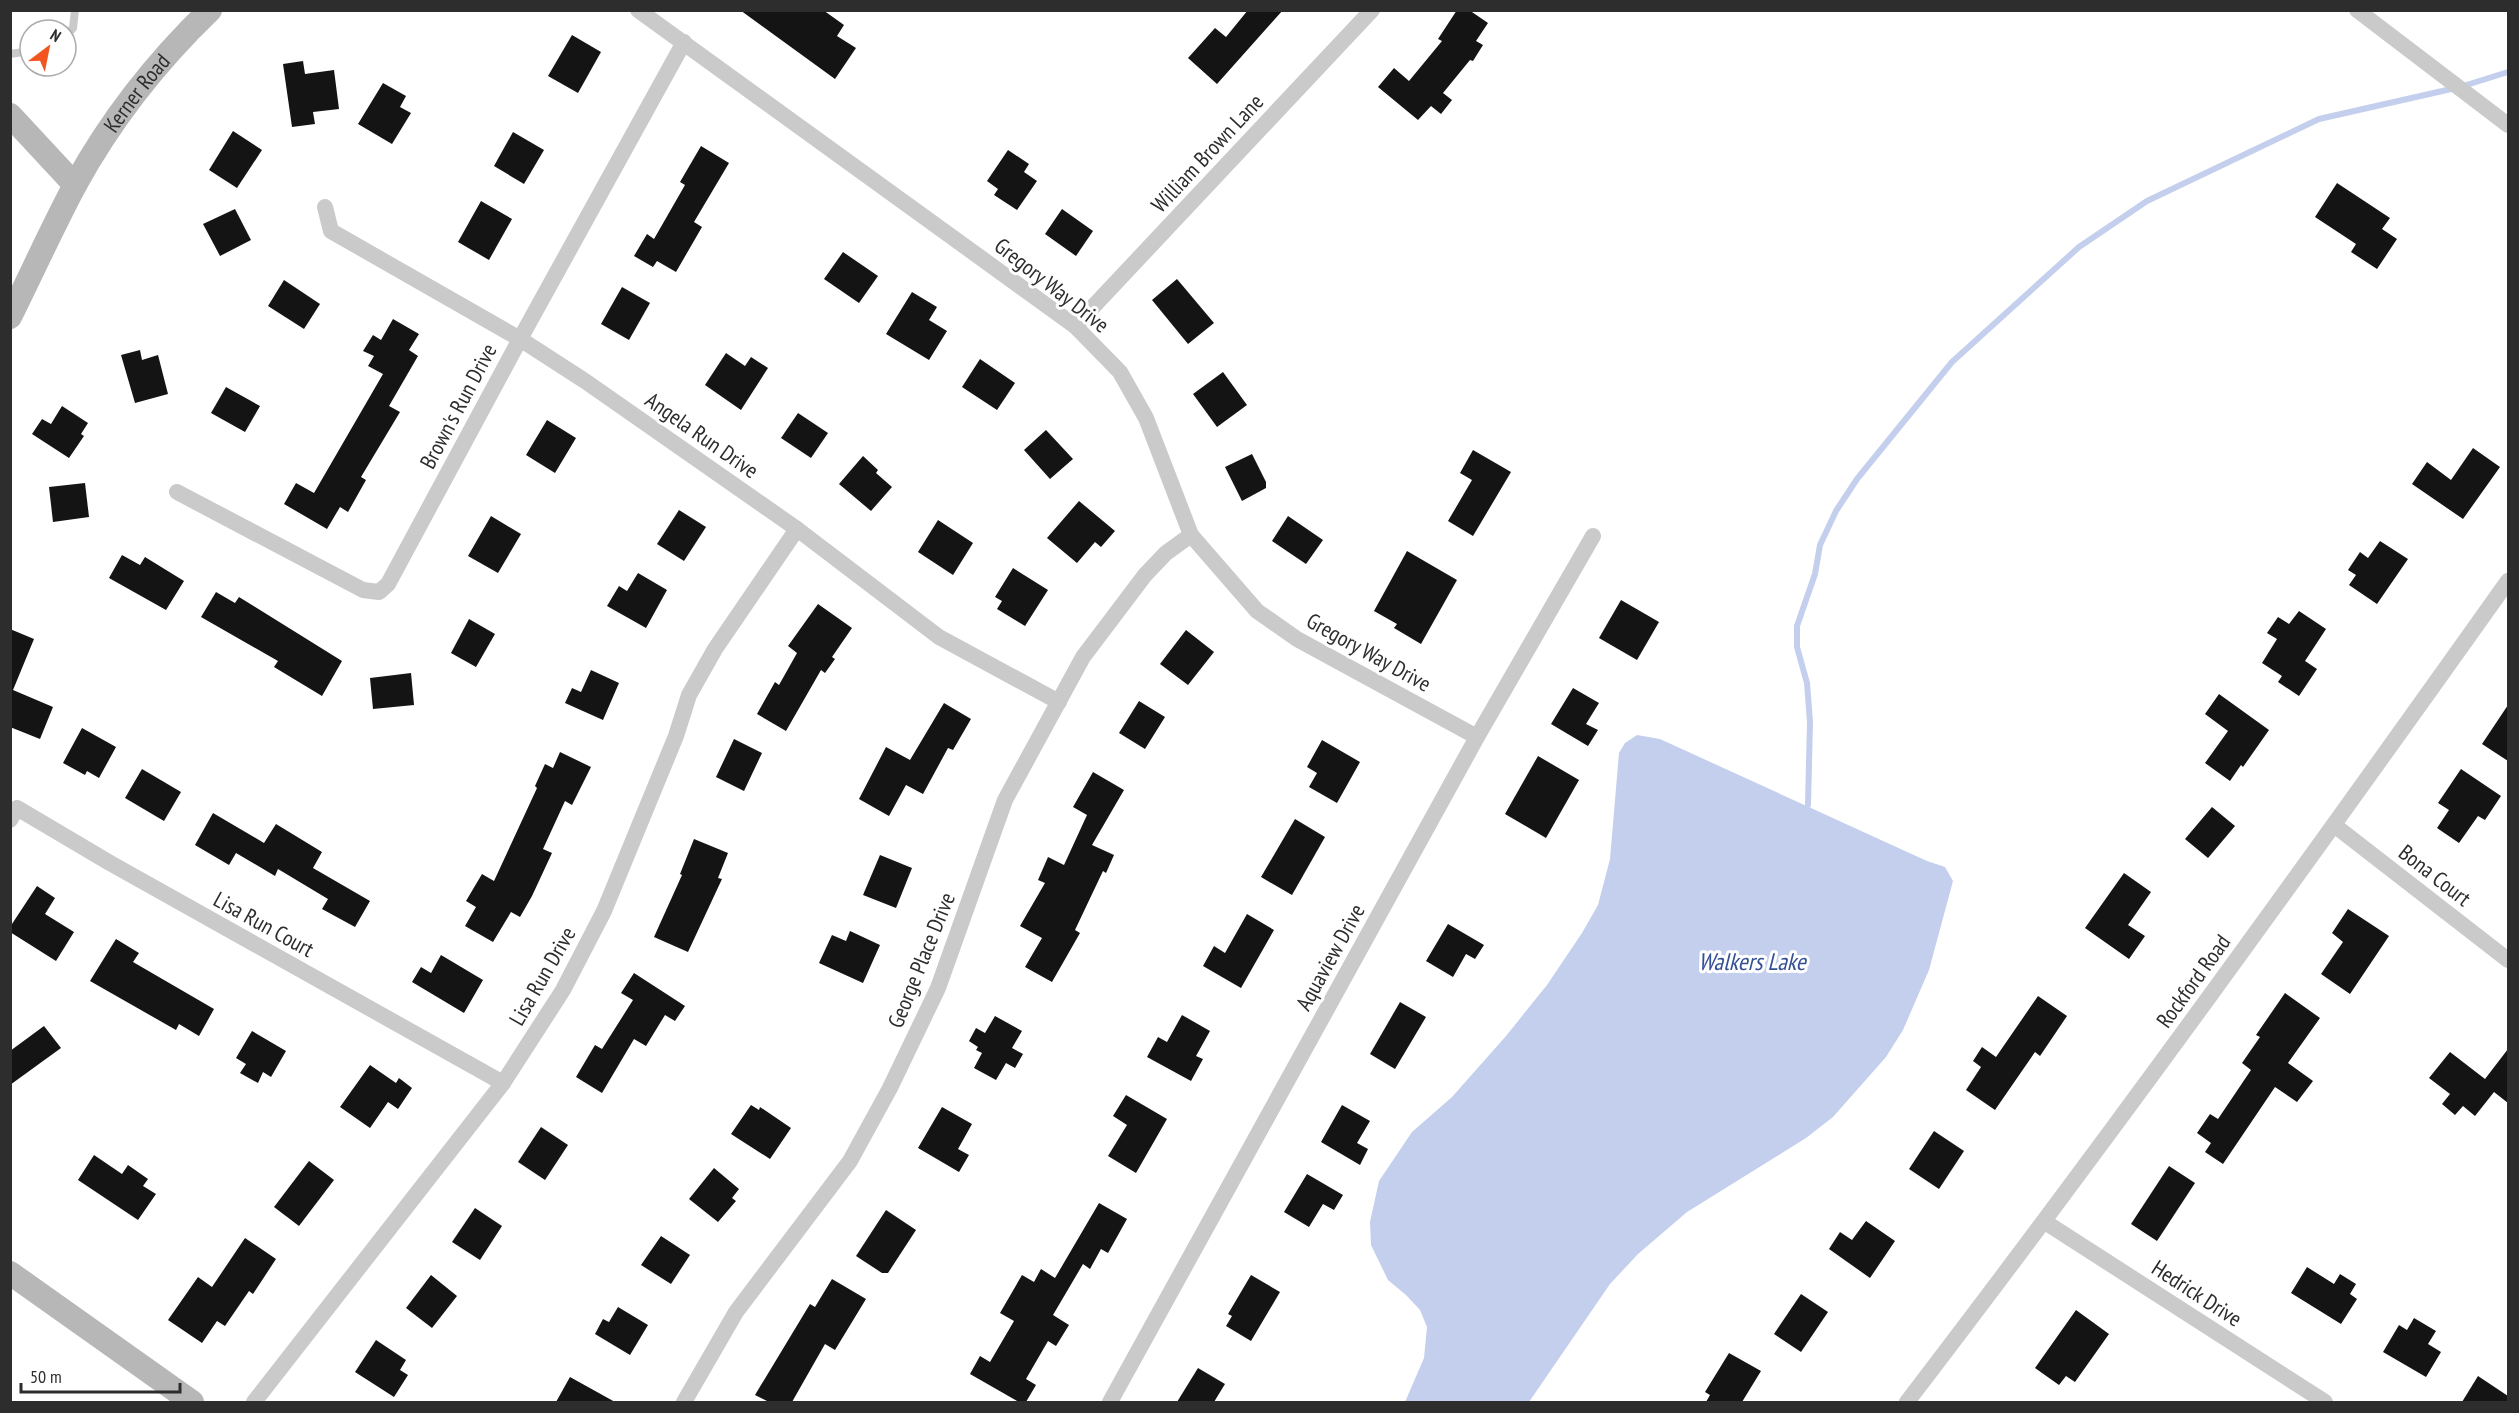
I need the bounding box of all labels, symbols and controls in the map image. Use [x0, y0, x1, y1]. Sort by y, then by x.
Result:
north arrow [18, 18, 78, 78]
text: N [47, 25, 65, 46]
street label: Kerner Road [97, 48, 176, 138]
street label: William Brown Lane [1145, 88, 1269, 218]
street label: Gregory Way Drive [989, 232, 1115, 338]
street label: Brown's Run Drive [413, 339, 503, 473]
street label: Angela Run Drive [640, 386, 764, 484]
street label: Gregory Way Drive [1302, 606, 1436, 698]
street label: Bona Court [2393, 838, 2477, 912]
street label: Lisa Run Court [209, 885, 319, 963]
street label: George Place Drive [881, 888, 961, 1032]
street label: Aquaview Drive [1289, 899, 1371, 1015]
street label: Lisa Run Drive [503, 922, 581, 1030]
street label: Rockford Road [2150, 929, 2236, 1033]
water label: Walkers Lake [1698, 946, 1808, 977]
street label: Hedrick Drive [2147, 1254, 2247, 1332]
scale bar [21, 1356, 180, 1394]
text: 50 m [30, 1365, 62, 1388]

